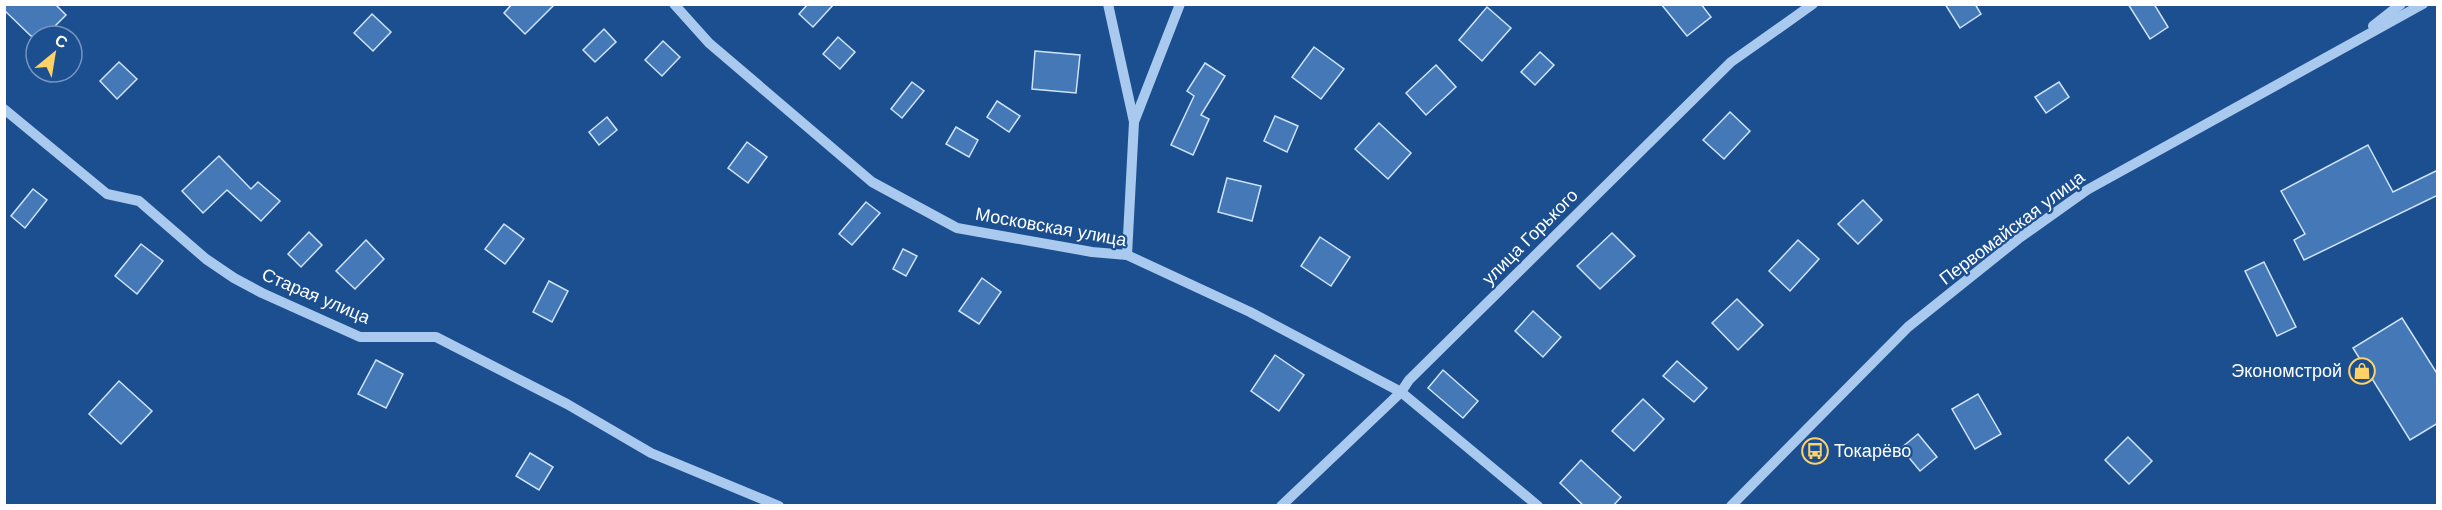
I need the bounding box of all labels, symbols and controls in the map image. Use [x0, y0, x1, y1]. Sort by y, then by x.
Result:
north arrow [24, 24, 84, 84]
text: С [52, 31, 71, 52]
street label: Первомайская улица [1936, 166, 2089, 289]
street label: улица Горького [1478, 185, 1582, 289]
street label: Московская улица [974, 204, 1129, 250]
street label: Старая улица [259, 264, 374, 328]
shop icon: Экономстрой [2347, 356, 2377, 386]
place label: Экономстрой [2231, 361, 2342, 381]
bus stop icon: Токарёво [1800, 436, 1830, 466]
place label: Токарёво [1834, 441, 1911, 461]

